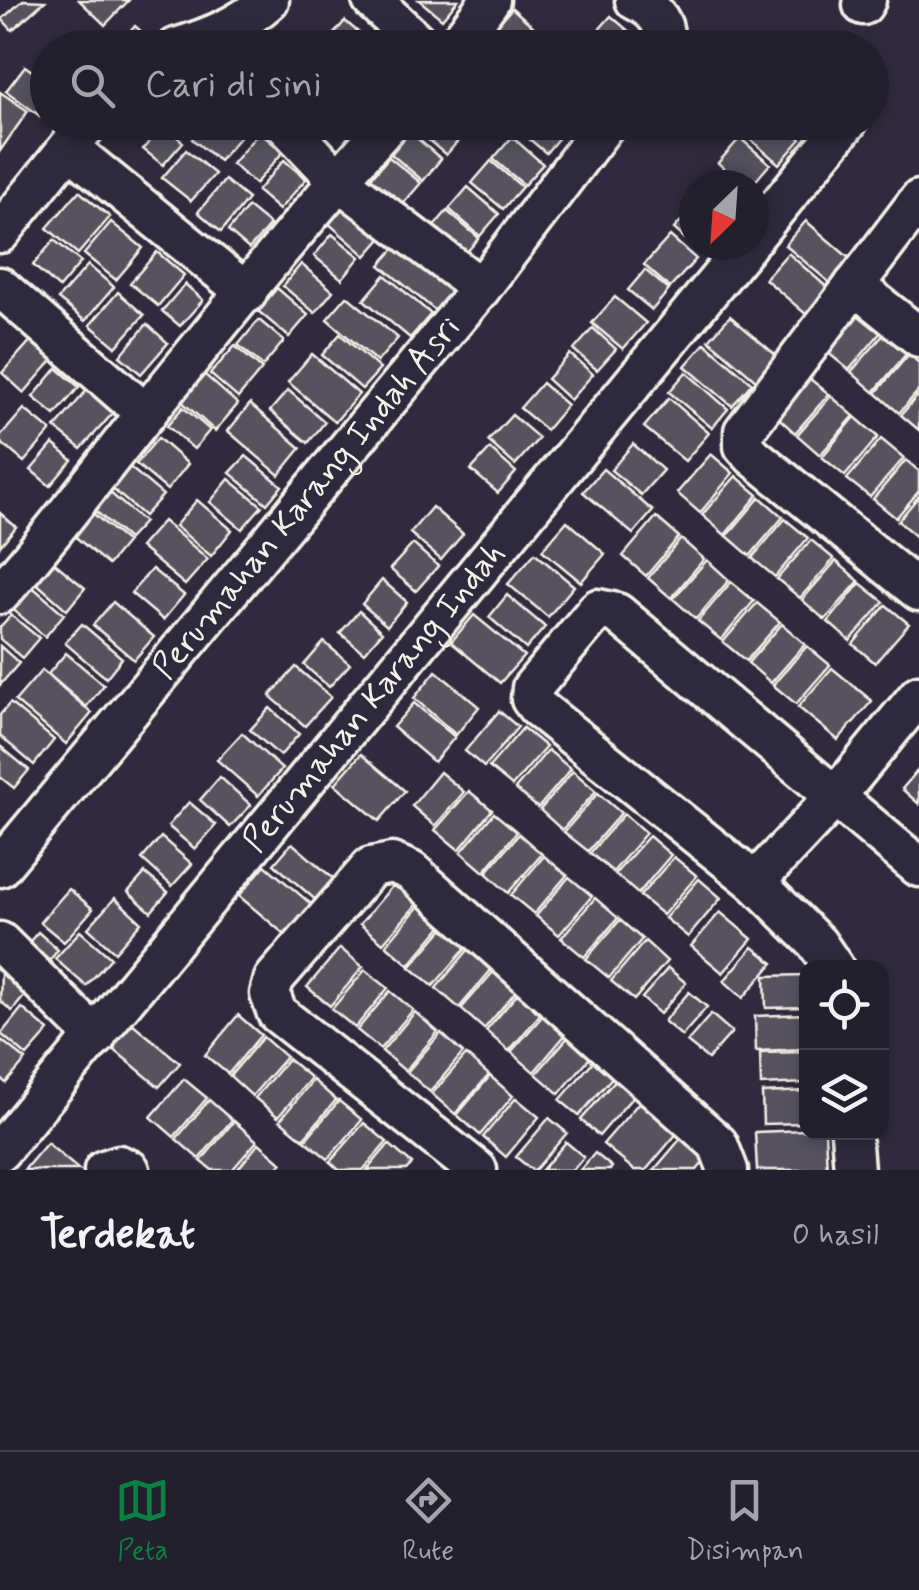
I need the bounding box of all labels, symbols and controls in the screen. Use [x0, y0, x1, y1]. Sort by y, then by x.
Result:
search box [30, 30, 889, 140]
icon: search [65, 58, 120, 113]
text: Cari di sini [145, 61, 322, 110]
north arrow [679, 170, 769, 260]
street label: Perumahan Karang Indah Asri [142, 306, 471, 689]
street label: Perumahan Karang Indah [232, 532, 516, 862]
map controls [799, 960, 889, 1140]
button: locate [799, 960, 889, 1050]
button: layers [799, 1050, 889, 1140]
text: Terdekat [40, 1208, 195, 1263]
text: 0 hasil [792, 1214, 879, 1256]
tab: Peta [115, 1473, 170, 1570]
tab: Rute [401, 1473, 456, 1570]
tab: Disimpan [686, 1473, 804, 1570]

